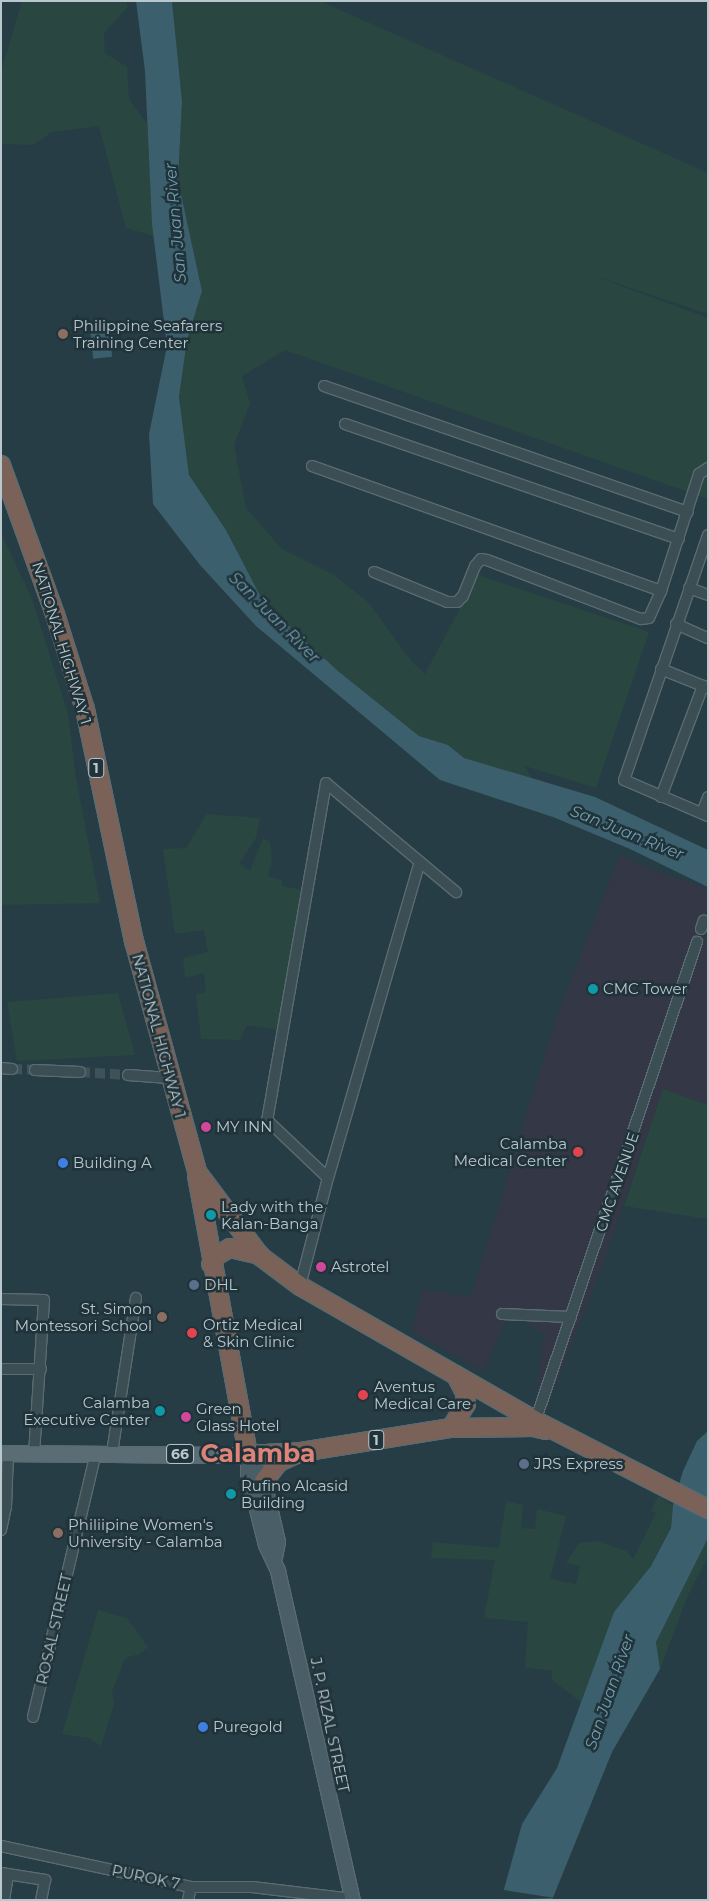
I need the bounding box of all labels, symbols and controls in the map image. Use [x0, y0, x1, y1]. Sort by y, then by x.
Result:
water label: San Juan River [161, 162, 191, 284]
place label: Philippine Seafarers Training Center [73, 316, 222, 351]
marker: Philippine Seafarers Training Center [57, 328, 69, 340]
street label: NATIONAL HIGHWAY 1 [29, 559, 95, 727]
water label: San Juan River [225, 569, 323, 667]
road number: 1 [87, 756, 105, 780]
water label: San Juan River [568, 802, 686, 864]
street label: NATIONAL HIGHWAY 1 [128, 952, 190, 1120]
place label: CMC Tower [603, 980, 688, 998]
marker: CMC Tower [587, 983, 599, 995]
place label: MY INN [216, 1118, 272, 1136]
marker: MY INN [200, 1121, 212, 1133]
street label: CMC AVENUE [592, 1130, 642, 1234]
place label: Calamba Medical Center [454, 1134, 567, 1169]
marker: Calamba Medical Center [571, 1145, 585, 1159]
place label: Building A [73, 1154, 152, 1172]
marker: Building A [57, 1157, 69, 1169]
place label: Lady with the Kalan-Banga [221, 1197, 323, 1232]
marker: Lady with the Kalan-Banga [205, 1209, 217, 1221]
place label: Astrotel [331, 1258, 389, 1276]
marker: Astrotel [315, 1261, 327, 1273]
place label: DHL [204, 1276, 237, 1294]
marker: DHL [188, 1279, 200, 1291]
place label: St. Simon Montessori School [15, 1299, 152, 1334]
marker: St. Simon Montessori School [156, 1311, 168, 1323]
place label: Ortiz Medical & Skin Clinic [203, 1315, 302, 1350]
marker: Ortiz Medical & Skin Clinic [185, 1326, 199, 1340]
place label: Aventus Medical Care [374, 1377, 471, 1412]
marker: Aventus Medical Care [356, 1388, 370, 1402]
place label: Calamba Executive Center [23, 1393, 150, 1428]
place label: Green Glass Hotel [196, 1399, 280, 1434]
marker: Calamba Executive Center [154, 1405, 166, 1417]
marker: Green Glass Hotel [180, 1411, 192, 1423]
road number: 1 [367, 1428, 385, 1452]
district label: Calamba [200, 1438, 316, 1468]
road number: 66 [165, 1442, 195, 1466]
place label: JRS Express [534, 1455, 623, 1473]
marker: JRS Express [518, 1458, 530, 1470]
place label: Rufino Alcasid Building [241, 1476, 348, 1511]
marker: Rufino Alcasid Building [225, 1488, 237, 1500]
place label: Philiipine Women's University - Calamba [68, 1515, 223, 1550]
marker: Philiipine Women's University - Calamba [52, 1527, 64, 1539]
street label: ROSAL STREET [32, 1572, 76, 1686]
water label: San Juan River [581, 1632, 639, 1752]
street label: J. P. RIZAL STREET [307, 1656, 353, 1794]
place label: Puregold [213, 1718, 283, 1736]
marker: Puregold [197, 1721, 209, 1733]
street label: PUROK 7 [110, 1861, 182, 1893]

